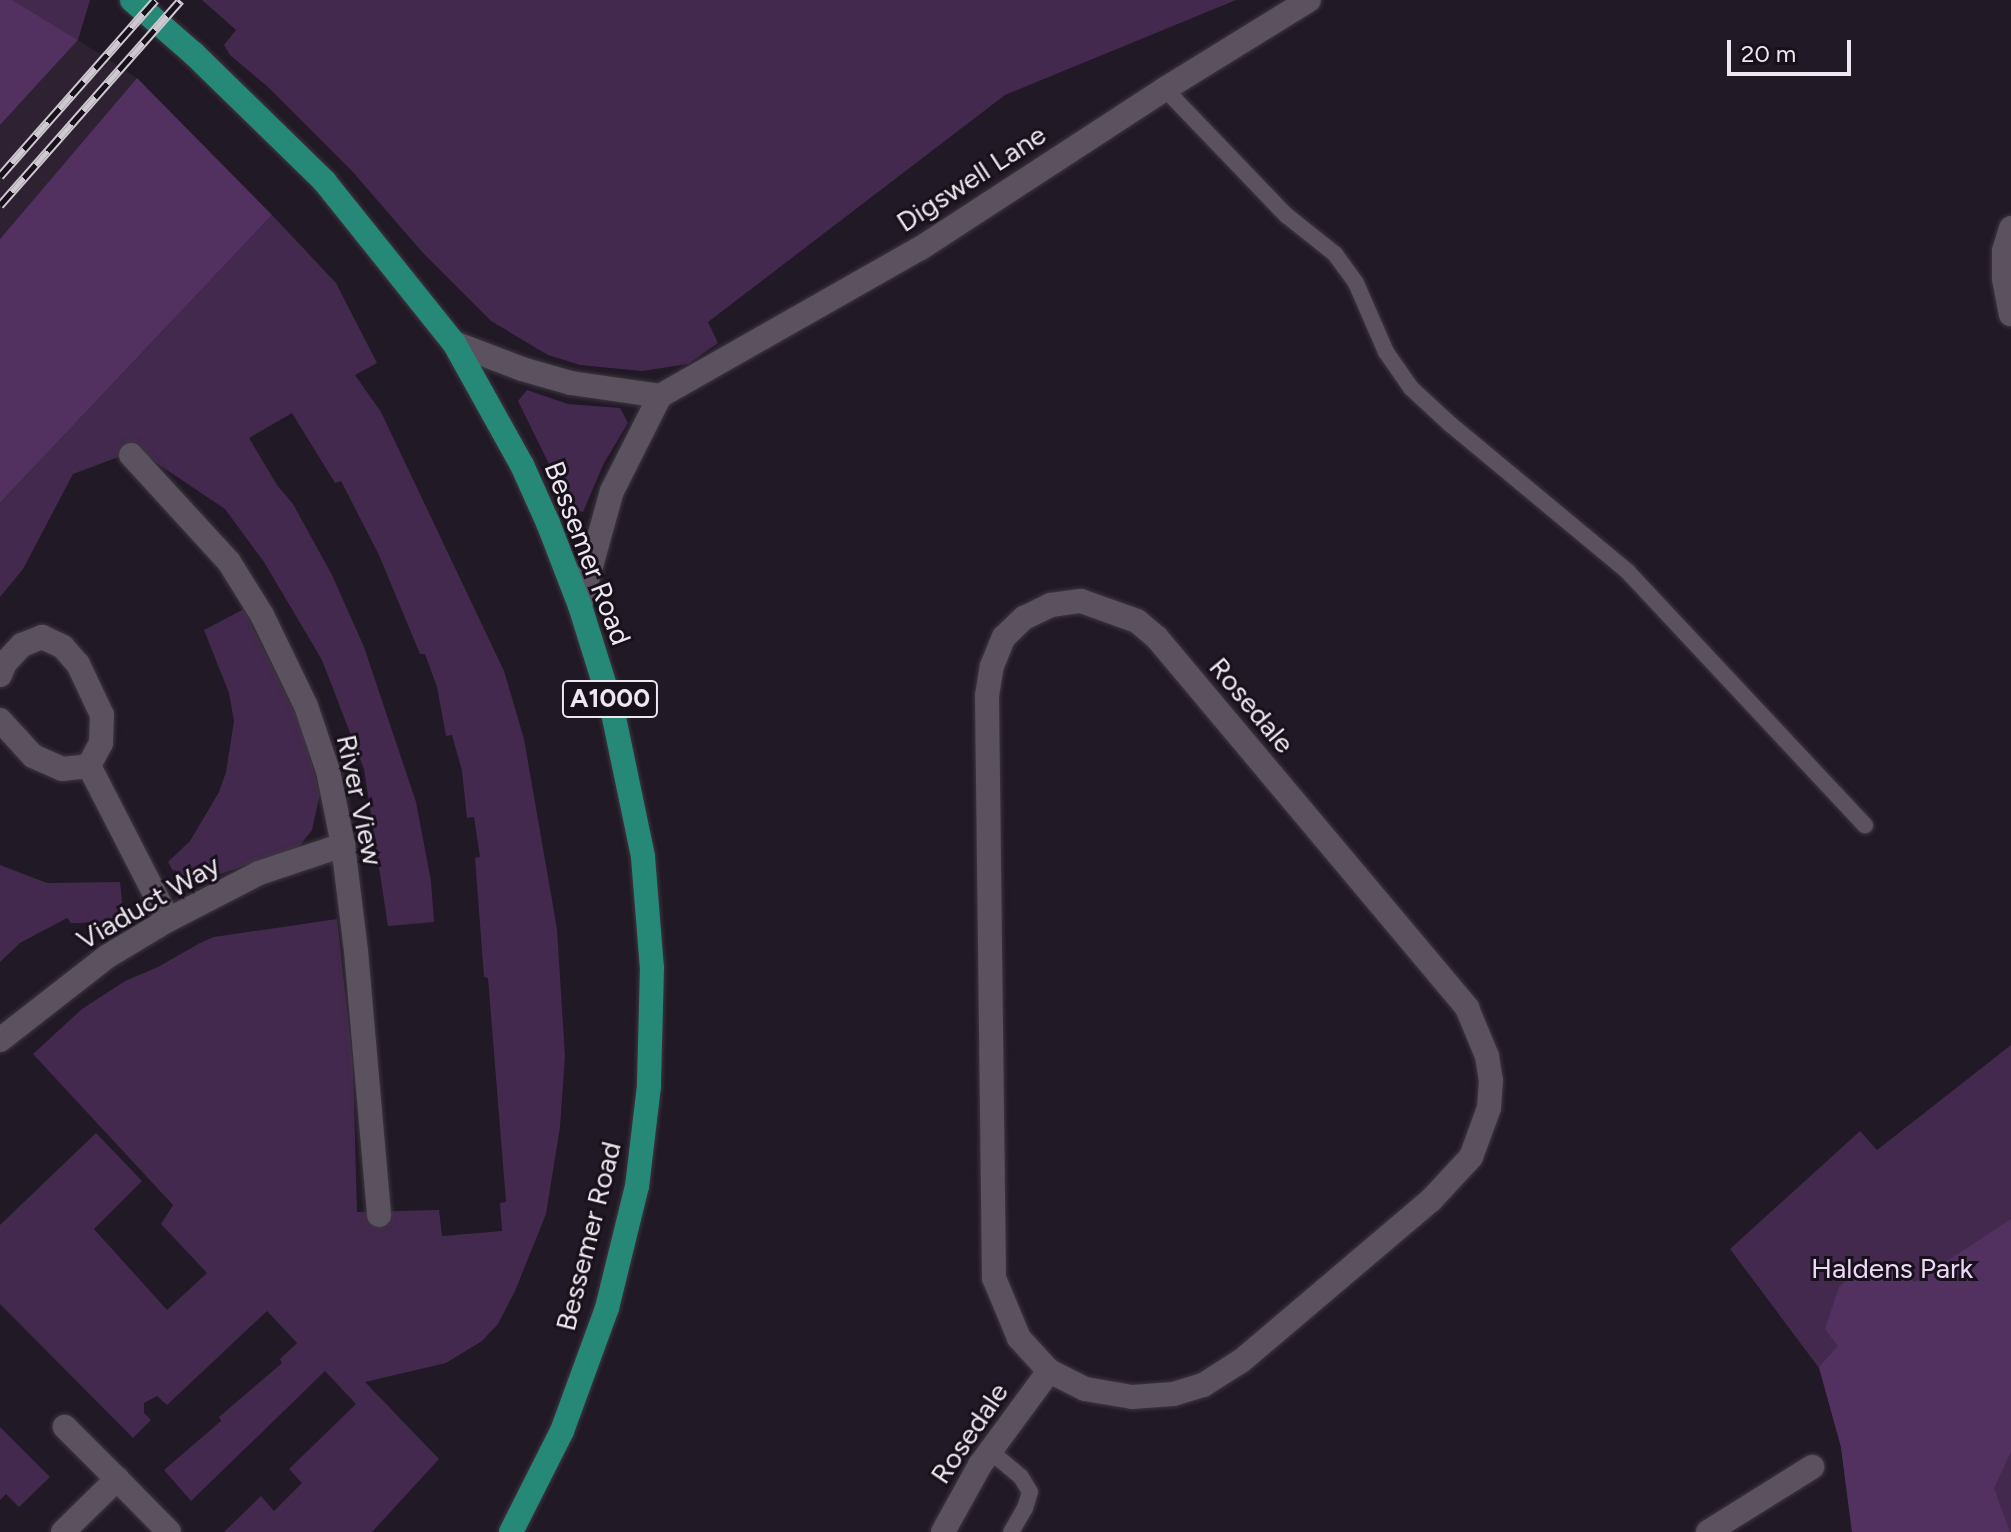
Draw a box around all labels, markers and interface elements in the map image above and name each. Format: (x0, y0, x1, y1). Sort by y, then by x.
scale bar (1731, 24, 1855, 74)
text: 20 m (1741, 39, 1796, 68)
street label: Digswell Lane (890, 117, 1052, 239)
street label: Bessemer Road (538, 457, 638, 649)
street label: Rosedale (1202, 650, 1302, 760)
road number: A1000 (560, 677, 660, 721)
street label: River View (330, 732, 390, 868)
street label: Viaduct Way (71, 848, 225, 956)
street label: Bessemer Road (548, 1138, 628, 1334)
park label: Haldens Park (1811, 1251, 1973, 1285)
street label: Rosedale (923, 1376, 1015, 1490)

